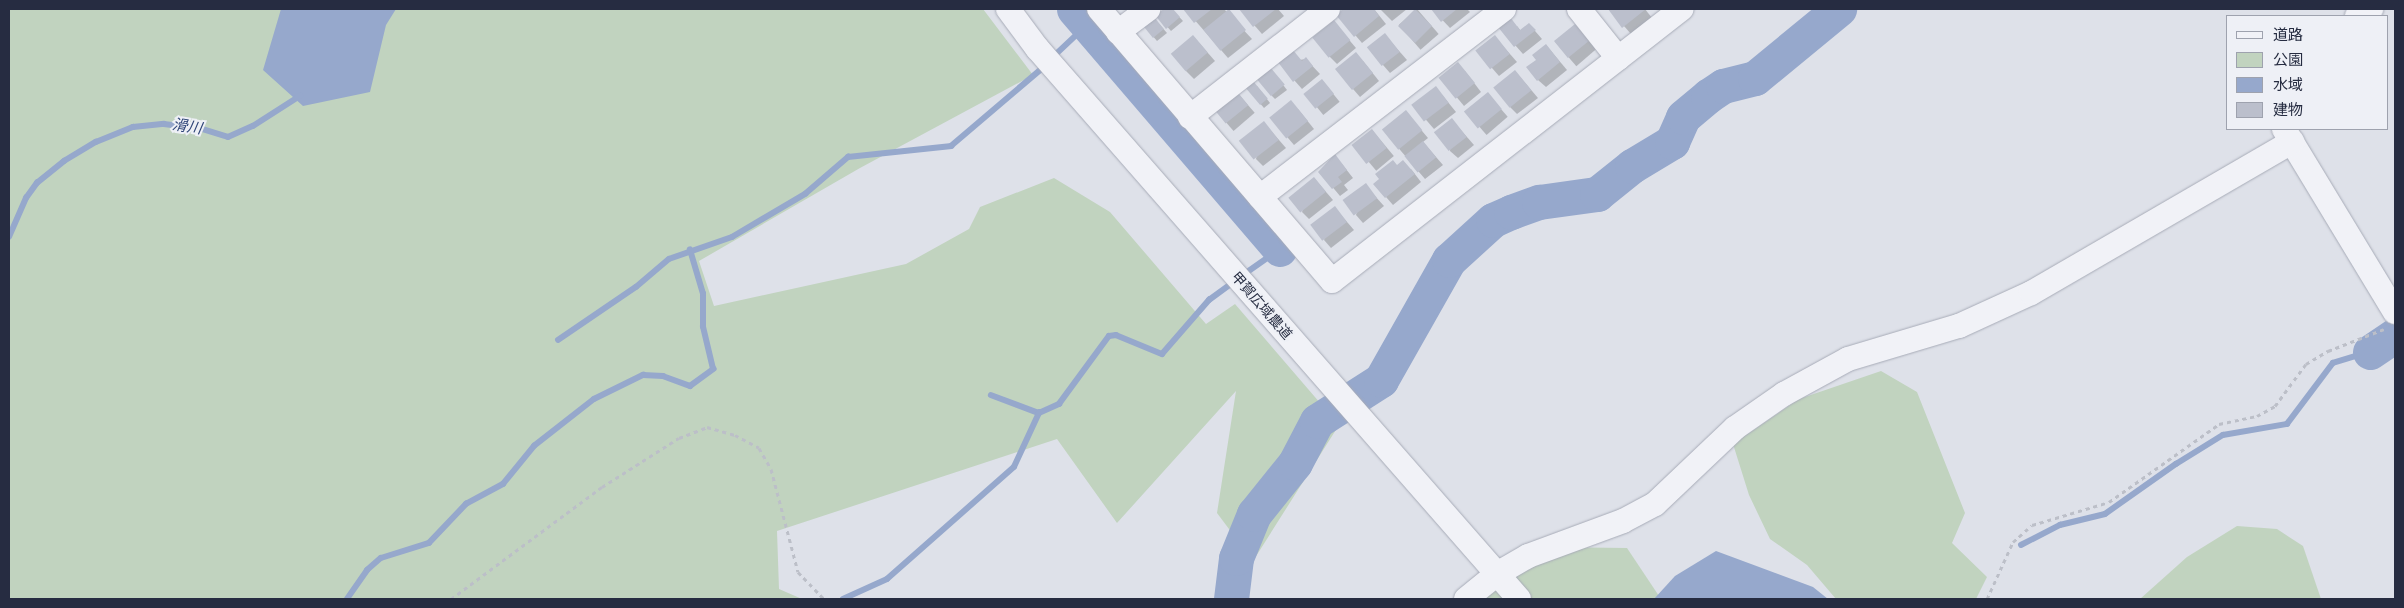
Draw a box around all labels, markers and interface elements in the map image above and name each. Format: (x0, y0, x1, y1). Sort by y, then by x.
legend (2226, 15, 2389, 130)
text: 道路 (2273, 25, 2303, 46)
text: 公園 (2273, 50, 2303, 71)
text: 水域 (2273, 75, 2303, 96)
text: 建物 (2273, 100, 2303, 121)
water label: 滑川 (171, 116, 203, 138)
street label: 甲賀広域農道 (1227, 269, 1295, 343)

